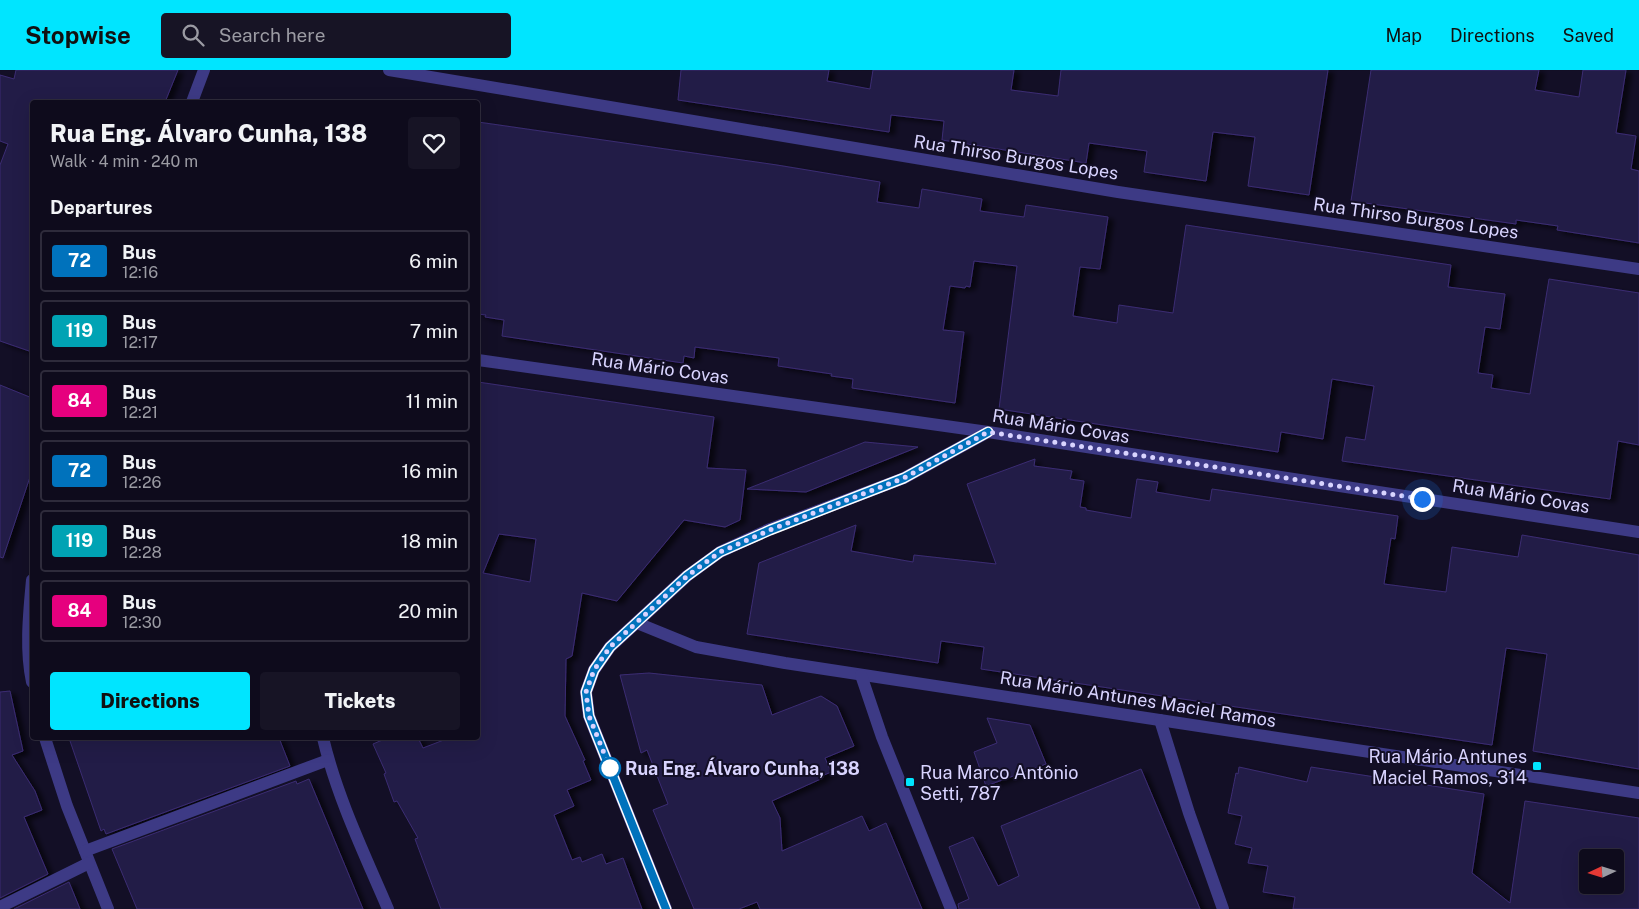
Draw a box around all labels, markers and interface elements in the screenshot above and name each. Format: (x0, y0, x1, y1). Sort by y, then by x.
search box (161, 13, 511, 58)
text: Stopwise (25, 21, 131, 49)
icon: search (179, 21, 207, 49)
text: Search here (219, 24, 325, 46)
text: Map (1385, 25, 1422, 46)
text: Directions (1450, 25, 1535, 46)
text: Saved (1563, 25, 1614, 46)
button: heart (408, 117, 460, 169)
text: Rua Eng. Álvaro Cunha, 138 (50, 119, 367, 147)
street label: Rua Thirso Burgos Lopes (912, 130, 1120, 184)
text: Walk · 4 min · 240 m (50, 152, 198, 171)
street label: Rua Thirso Burgos Lopes (1312, 193, 1520, 243)
text: Departures (50, 196, 153, 218)
text: Bus (122, 241, 156, 263)
text: 72 (68, 250, 91, 271)
text: 6 min (409, 250, 458, 272)
text: 12:16 (122, 263, 158, 282)
text: Bus (122, 311, 156, 333)
text: 119 (66, 320, 93, 341)
text: 7 min (410, 320, 458, 342)
text: 12:17 (122, 333, 158, 352)
street label: Rua Mário Covas (590, 348, 730, 388)
text: Bus (122, 381, 156, 403)
text: 84 (68, 390, 91, 411)
text: 11 min (406, 390, 458, 412)
text: 12:21 (122, 403, 158, 422)
street label: Rua Mário Covas (991, 405, 1131, 447)
text: Bus (122, 451, 156, 473)
text: 72 (68, 460, 91, 481)
text: 16 min (402, 460, 458, 482)
text: 12:26 (122, 473, 161, 492)
street label: Rua Mário Covas (1451, 475, 1591, 517)
your location (1410, 487, 1435, 512)
text: Bus (122, 521, 156, 543)
text: 119 (66, 530, 93, 551)
text: 18 min (401, 530, 458, 552)
text: 12:28 (122, 543, 162, 562)
text: Bus (122, 591, 156, 613)
text: 84 (68, 600, 91, 621)
text: 20 min (398, 600, 458, 622)
text: 12:30 (122, 613, 161, 632)
street label: Rua Mário Antunes Maciel Ramos (998, 667, 1278, 731)
button: Directions (50, 672, 250, 730)
button: Tickets (260, 672, 460, 730)
place label: Rua Mário Antunes Maciel Ramos, 314 (1369, 746, 1527, 788)
marker: Rua Eng. Álvaro Cunha, 138 (599, 757, 621, 779)
place label: Rua Eng. Álvaro Cunha, 138 (625, 757, 860, 779)
marker: Rua Mário Antunes Maciel Ramos, 314 (1531, 760, 1543, 772)
place label: Rua Marco Antônio Setti, 787 (920, 762, 1078, 804)
marker: Rua Marco Antônio Setti, 787 (904, 776, 916, 788)
north arrow (1579, 849, 1624, 894)
map controls (1579, 849, 1624, 894)

